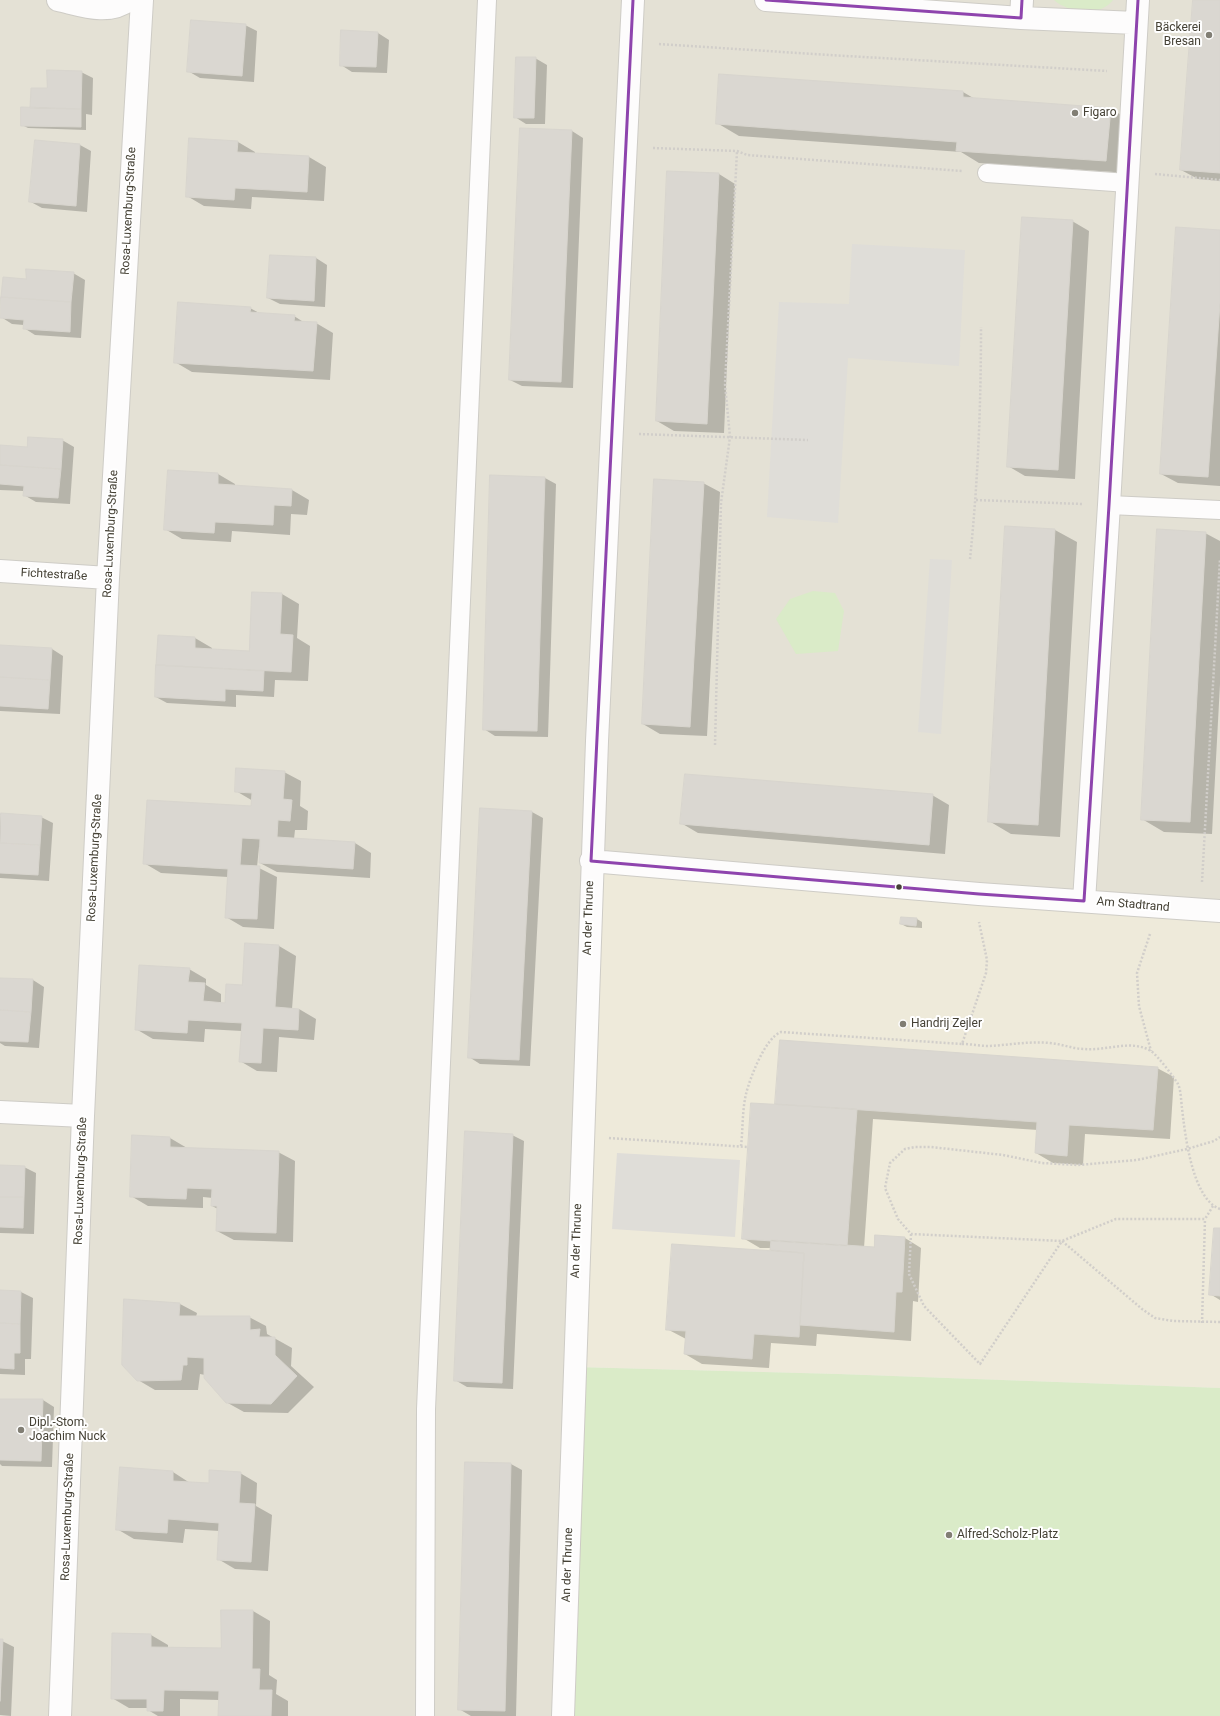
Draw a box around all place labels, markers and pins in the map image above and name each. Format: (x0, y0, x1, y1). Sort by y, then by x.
place label: Bäckerei Bresan (1155, 21, 1201, 49)
marker: Bäckerei Bresan (1204, 30, 1214, 40)
place label: Figaro (1083, 106, 1117, 120)
marker: Figaro (1070, 108, 1080, 118)
unlabelled marker (894, 882, 904, 892)
place label: Handrij Zejler (911, 1017, 982, 1031)
marker: Handrij Zejler (898, 1019, 908, 1029)
place label: Dipl.-Stom. Joachim Nuck (29, 1416, 106, 1444)
marker: Dipl.-Stom. Joachim Nuck (16, 1425, 26, 1435)
place label: Alfred-Scholz-Platz (957, 1528, 1058, 1542)
marker: Alfred-Scholz-Platz (944, 1530, 954, 1540)

